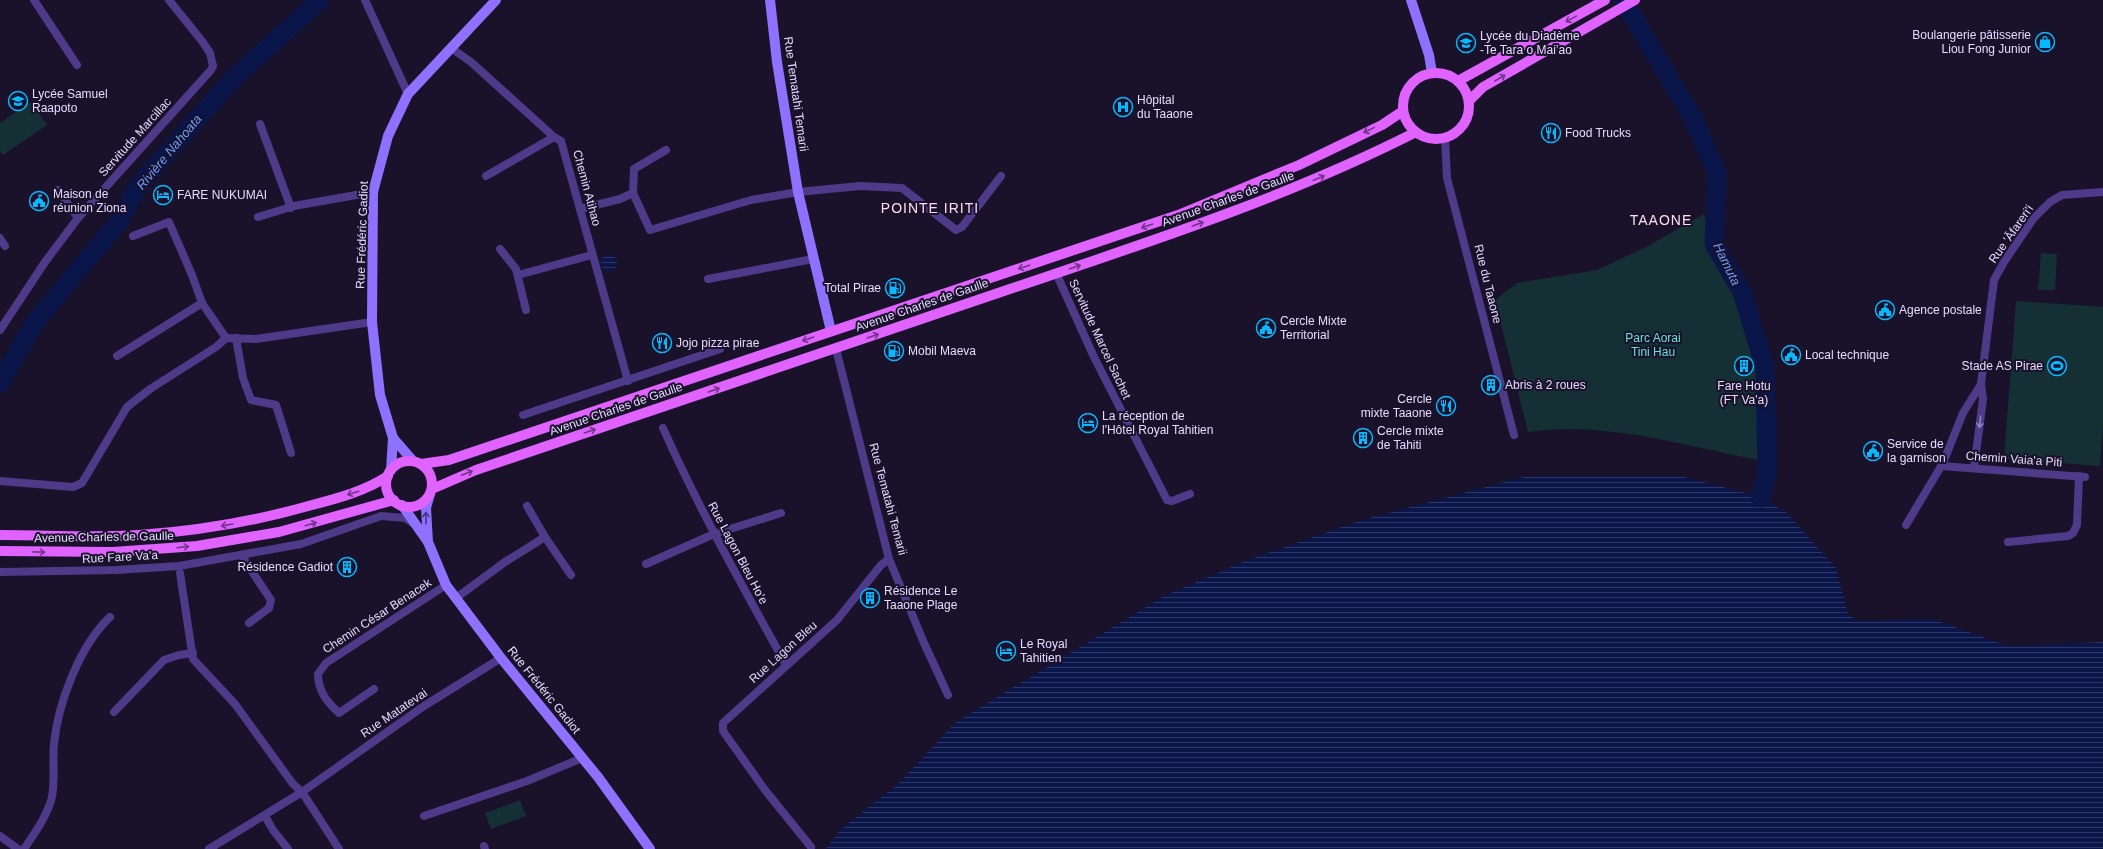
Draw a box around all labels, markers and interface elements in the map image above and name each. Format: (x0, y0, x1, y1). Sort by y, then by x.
one-way arrow (1565, 16, 1577, 23)
place label: Boulangerie pâtisserie Liou Fong Junior (1912, 28, 2031, 56)
place label: Lycée du Diadème -Te Tara o Mai’ao (1480, 29, 1580, 57)
shop icon: Boulangerie pâtisserie Liou Fong Junior (2034, 31, 2056, 53)
school or university icon: Lycée du Diadème -Te Tara o Mai’ao (1455, 32, 1477, 54)
street label: Rue Tematahi Temarii (781, 36, 811, 152)
one-way arrow (1494, 73, 1506, 81)
place label: Lycée Samuel Raapoto (32, 87, 108, 115)
school or university icon: Lycée Samuel Raapoto (7, 90, 29, 112)
place label: Hôpital du Taaone (1137, 93, 1193, 121)
street label: Servitude Marcillac (96, 95, 174, 179)
hospital icon: Hôpital du Taaone (1112, 96, 1134, 118)
water label: Rivière Nahoata (133, 111, 205, 193)
restaurant icon: Food Trucks (1540, 122, 1562, 144)
place label: Food Trucks (1565, 126, 1631, 140)
one-way arrow (1364, 127, 1376, 134)
street label: Chemin Atihao (570, 148, 604, 228)
street label: Avenue Charles de Gaulle (1160, 168, 1296, 229)
one-way arrow (1313, 174, 1325, 181)
street label: Rue Frédéric Gadiot (353, 180, 371, 289)
hotel icon: FARE NUKUMAI (152, 184, 174, 206)
place label: Maison de réunion Ziona (53, 187, 127, 215)
place label: FARE NUKUMAI (177, 188, 267, 202)
public building icon: Maison de réunion Ziona (28, 190, 50, 212)
district label: POINTE IRITI (881, 200, 979, 216)
street label: Rue 'Āfareri'i (1986, 202, 2036, 266)
district label: TAAONE (1630, 212, 1692, 228)
one-way arrow (1192, 220, 1204, 228)
one-way arrow (1142, 222, 1154, 230)
water label: Hamuta (1710, 240, 1744, 288)
street label: Rue du Taaone (1471, 243, 1505, 325)
one-way arrow (1069, 263, 1082, 270)
one-way arrow (1018, 264, 1031, 271)
street label: Avenue Charles de Gaulle (854, 276, 991, 334)
fuel station icon: Total Pirae (884, 277, 906, 299)
street label: Servitude Marcel Sachet (1066, 277, 1134, 402)
place label: Total Pirae (824, 281, 881, 295)
public building icon: Agence postale (1874, 299, 1896, 321)
place label: Agence postale (1899, 303, 1982, 317)
place label: Cercle Mixte Territorial (1280, 314, 1347, 342)
public building icon: Cercle Mixte Territorial (1255, 317, 1277, 339)
park label: Parc Aorai Tini Hau (1625, 331, 1681, 359)
restaurant icon: Jojo pizza pirae (651, 332, 673, 354)
one-way arrow (866, 332, 879, 339)
place label: Jojo pizza pirae (676, 336, 760, 350)
one-way arrow (802, 336, 814, 344)
fuel station icon: Mobil Maeva (883, 340, 905, 362)
place label: Mobil Maeva (908, 344, 976, 358)
public building icon: Local technique (1780, 344, 1802, 366)
place label: Local technique (1805, 348, 1889, 362)
building icon: Fare Hotu (FT Va'a) (1733, 355, 1755, 377)
sports icon: Stade AS Pirae (2046, 355, 2068, 377)
place label: Stade AS Pirae (1962, 359, 2043, 373)
building icon: Abris à 2 roues (1480, 374, 1502, 396)
place label: Abris à 2 roues (1505, 378, 1586, 392)
place label: Fare Hotu (FT Va'a) (1717, 379, 1771, 407)
street label: Avenue Charles de Gaulle (548, 380, 685, 438)
one-way arrow (707, 386, 720, 393)
place label: Cercle mixte Taaone (1361, 392, 1432, 420)
restaurant icon: Cercle mixte Taaone (1435, 395, 1457, 417)
place label: La réception de l'Hôtel Royal Tahitien (1102, 409, 1213, 437)
hotel icon: La réception de l'Hôtel Royal Tahitien (1077, 412, 1099, 434)
one-way arrow (1976, 415, 1983, 428)
place label: Cercle mixte de Tahiti (1377, 424, 1444, 452)
one-way arrow (584, 427, 596, 435)
building icon: Cercle mixte de Tahiti (1352, 427, 1374, 449)
place label: Service de la garnison (1887, 437, 1946, 465)
public building icon: Service de la garnison (1862, 440, 1884, 462)
street label: Rue Tematahi Temarii (866, 441, 910, 557)
street label: Chemin Vaia'a Piti (1965, 449, 2063, 469)
one-way arrow (461, 469, 473, 477)
one-way arrow (347, 490, 360, 497)
street label: Rue Lagon Bleu Ho'e (705, 500, 771, 607)
one-way arrow (422, 512, 430, 525)
one-way arrow (304, 520, 317, 527)
one-way arrow (221, 521, 234, 529)
street label: Avenue Charles de Gaulle (34, 529, 174, 545)
one-way arrow (176, 544, 189, 551)
one-way arrow (32, 548, 45, 556)
street label: Rue Fare Va'a (82, 548, 159, 566)
building icon: Résidence Gadiot (336, 556, 358, 578)
place label: Résidence Gadiot (238, 560, 334, 574)
street label: Chemin César Benacek (320, 575, 435, 656)
place label: Résidence Le Taaone Plage (884, 584, 958, 612)
building icon: Résidence Le Taaone Plage (859, 587, 881, 609)
street label: Rue Lagon Bleu (746, 618, 820, 686)
place label: Le Royal Tahitien (1020, 637, 1067, 665)
hotel icon: Le Royal Tahitien (995, 640, 1017, 662)
street label: Rue Frédéric Gadiot (505, 644, 584, 737)
street label: Rue Matatevai (358, 686, 430, 740)

